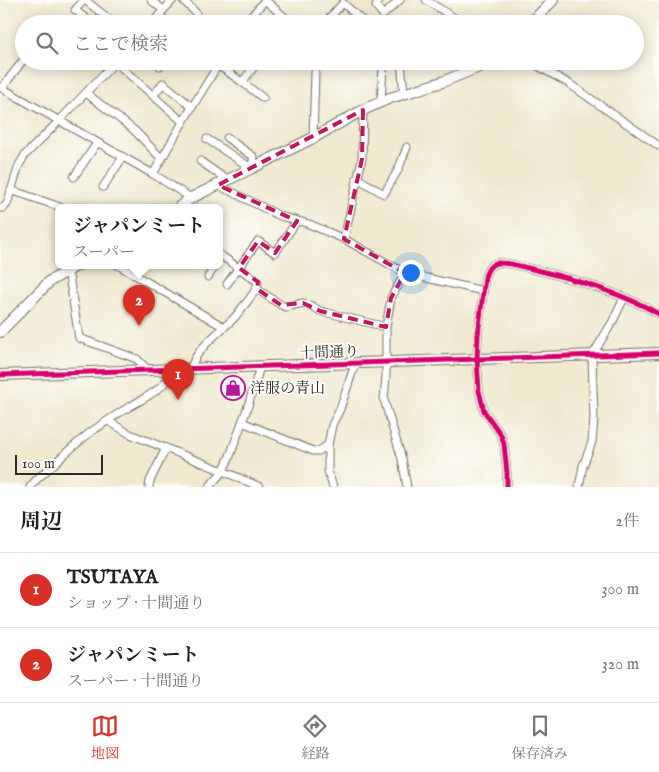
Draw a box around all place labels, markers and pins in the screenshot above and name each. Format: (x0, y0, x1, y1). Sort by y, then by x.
pin: 2 (123, 285, 155, 326)
pin: 1 (162, 359, 194, 400)
shop icon: 洋服の青山 (220, 375, 246, 401)
place label: 洋服の青山 (250, 379, 325, 398)

